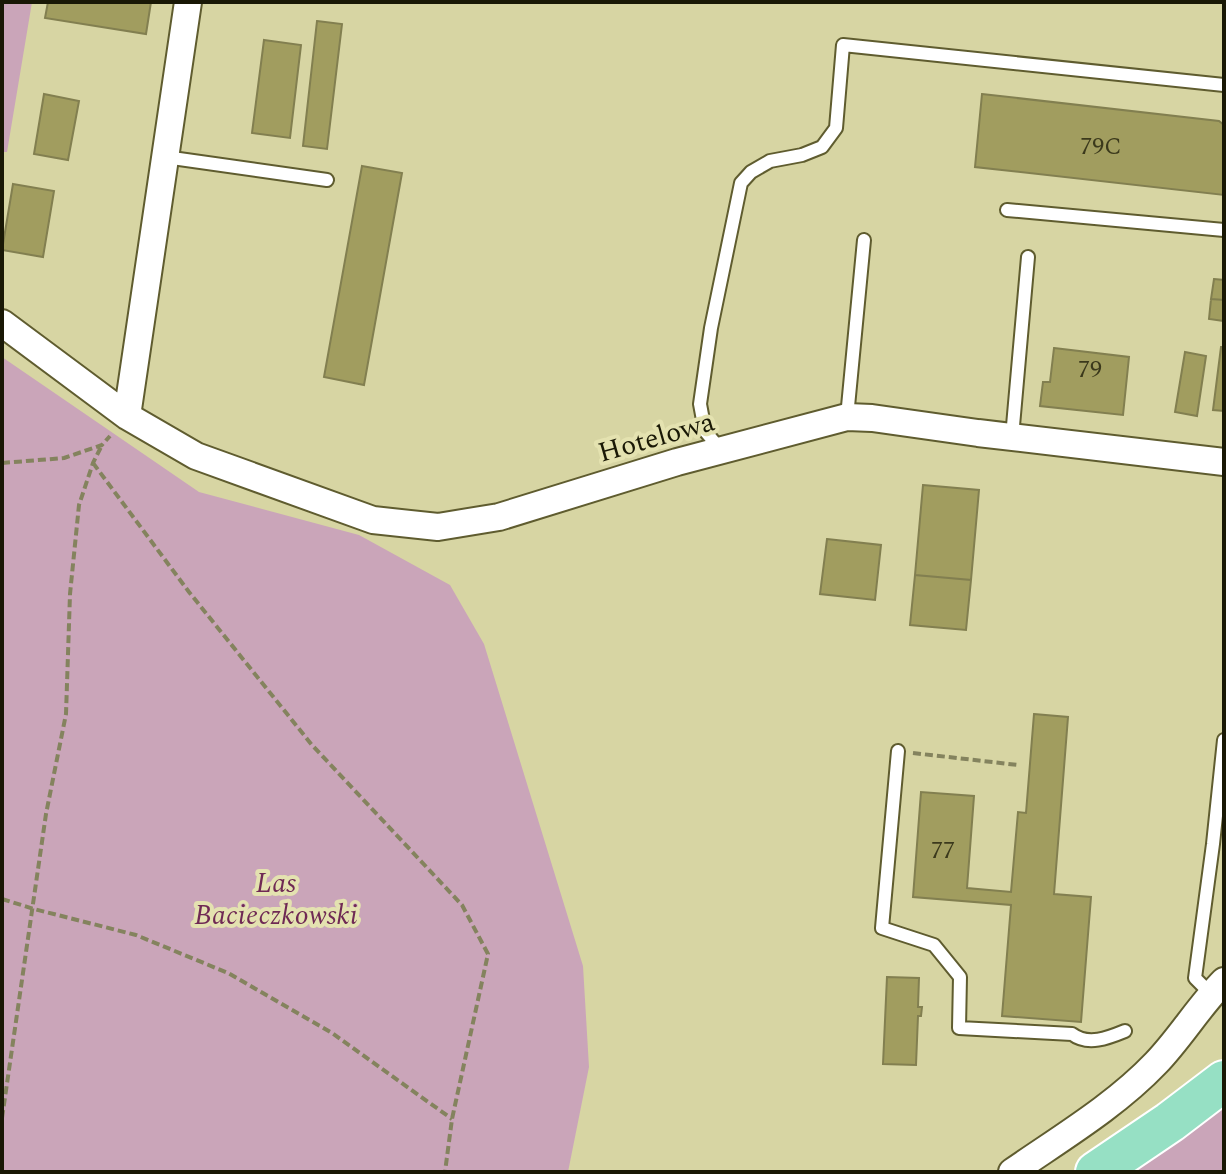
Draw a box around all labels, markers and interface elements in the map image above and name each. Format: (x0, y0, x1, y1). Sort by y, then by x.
house number: 79C (1080, 129, 1122, 165)
house number: 79 (1078, 352, 1102, 388)
street label: Hotelowa (593, 400, 720, 475)
house number: 77 (931, 833, 955, 869)
park label: Las Bacieczkowski (194, 862, 358, 937)

